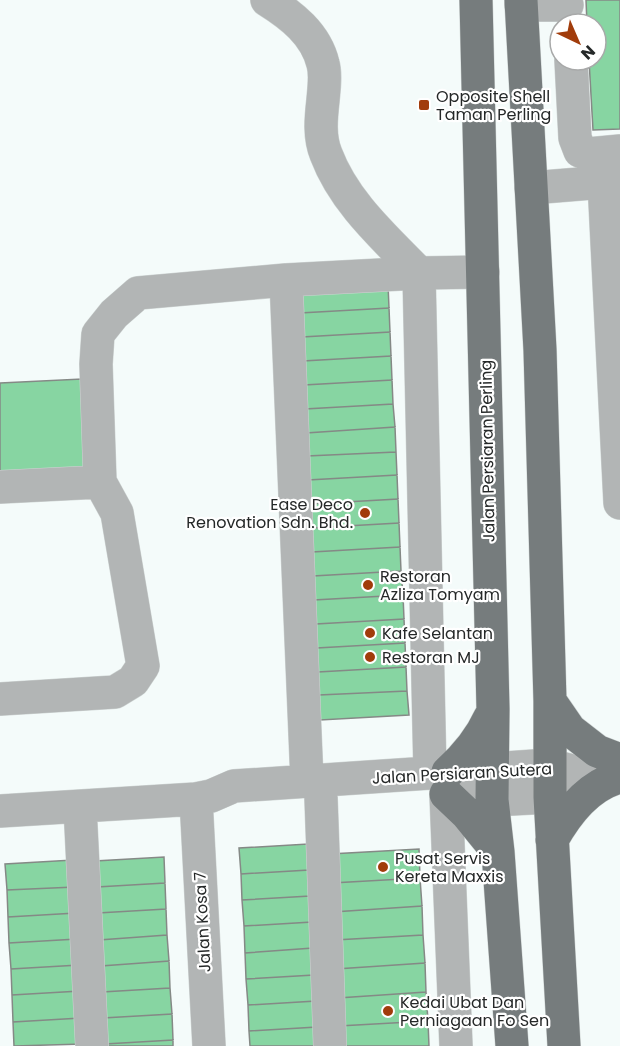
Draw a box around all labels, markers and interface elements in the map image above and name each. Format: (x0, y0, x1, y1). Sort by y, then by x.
north arrow (548, 12, 608, 72)
text: N (576, 40, 600, 65)
place label: Opposite Shell Taman Perling (436, 85, 551, 126)
marker: Opposite Shell Taman Perling (417, 98, 431, 112)
street label: Jalan Persiaran Perling (474, 360, 501, 542)
place label: Ease Deco Renovation Sdn. Bhd. (186, 493, 353, 534)
marker: Ease Deco Renovation Sdn. Bhd. (358, 506, 372, 520)
place label: Restoran Azliza Tomyam (380, 565, 500, 606)
marker: Restoran Azliza Tomyam (361, 578, 375, 592)
place label: Kafe Selantan (382, 622, 493, 645)
marker: Kafe Selantan (363, 626, 377, 640)
place label: Restoran MJ (382, 646, 480, 669)
marker: Restoran MJ (363, 650, 377, 664)
street label: Jalan Persiaran Sutera (371, 757, 553, 790)
place label: Pusat Servis Kereta Maxxis (395, 847, 504, 888)
marker: Pusat Servis Kereta Maxxis (376, 860, 390, 874)
street label: Jalan Kosa 7 (188, 871, 217, 973)
place label: Kedai Ubat Dan Perniagaan Fo Sen (400, 991, 549, 1032)
marker: Kedai Ubat Dan Perniagaan Fo Sen (381, 1004, 395, 1018)

